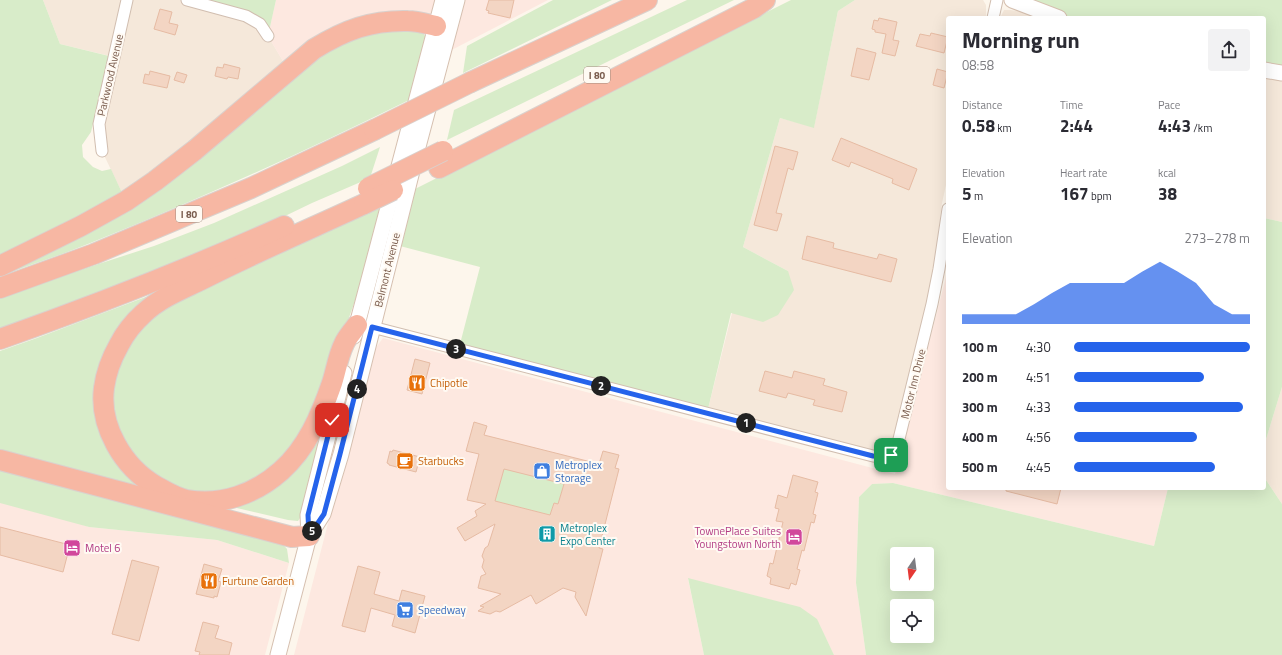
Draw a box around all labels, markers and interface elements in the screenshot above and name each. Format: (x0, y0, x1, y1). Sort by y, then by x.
text: Morning run (962, 23, 1080, 57)
button: share (1208, 29, 1250, 71)
street label: Parkwood Avenue (93, 32, 127, 118)
text: 08:58 (962, 55, 994, 75)
road number: I 80 (584, 67, 610, 83)
text: Distance (962, 97, 1002, 113)
text: Time (1060, 97, 1083, 113)
text: Pace (1158, 97, 1180, 113)
text: 0.58 (962, 113, 995, 139)
text: 2:44 (1060, 113, 1093, 139)
text: 4:43 (1158, 113, 1191, 139)
text: km (995, 120, 1012, 136)
text: /km (1191, 120, 1212, 136)
text: Elevation (962, 165, 1005, 181)
text: Heart rate (1060, 165, 1107, 181)
text: kcal (1158, 165, 1176, 181)
text: 5 (962, 181, 972, 207)
text: 167 (1060, 181, 1089, 207)
text: 38 (1158, 181, 1177, 207)
text: m (972, 188, 983, 204)
text: bpm (1089, 188, 1112, 204)
road number: I 80 (176, 206, 202, 222)
text: Elevation (962, 228, 1013, 248)
text: 273–278 m (1184, 228, 1250, 248)
street label: Belmont Avenue (370, 231, 404, 309)
text: 100 m (962, 337, 998, 357)
text: 4:30 (1026, 337, 1051, 357)
pin: 3 (446, 339, 466, 359)
text: 3 (453, 341, 459, 357)
street label: Motor Inn Drive (897, 347, 930, 421)
text: 200 m (962, 367, 998, 387)
text: 4:51 (1026, 367, 1051, 387)
restaurant icon: Chipotle (407, 373, 427, 393)
place label: Chipotle (430, 375, 468, 391)
pin: 2 (591, 376, 611, 396)
text: 2 (598, 378, 604, 394)
pin: 4 (347, 379, 367, 399)
text: 4 (354, 381, 360, 397)
text: 300 m (962, 397, 998, 417)
text: 4:33 (1026, 397, 1051, 417)
pin (315, 403, 349, 437)
icon: check (321, 409, 343, 431)
pin: 1 (736, 413, 756, 433)
text: 1 (743, 415, 749, 431)
text: 400 m (962, 427, 998, 447)
text: 4:56 (1026, 427, 1051, 447)
pin (874, 438, 908, 472)
icon: arrive (880, 444, 902, 466)
cafe icon: Starbucks (395, 451, 415, 471)
place label: Starbucks (418, 453, 464, 469)
place label: Metroplex Storage (555, 457, 602, 486)
text: 500 m (962, 457, 998, 477)
text: 4:45 (1026, 457, 1051, 477)
shop icon: Metroplex Storage (532, 461, 552, 481)
place label: Metroplex Expo Center (560, 520, 616, 549)
pin: 5 (302, 521, 322, 541)
text: 5 (309, 523, 315, 539)
place label: TownePlace Suites Youngstown North (694, 523, 781, 552)
building icon: Metroplex Expo Center (537, 524, 557, 544)
hotel icon: TownePlace Suites Youngstown North (784, 527, 804, 547)
hotel icon: Motel 6 (62, 538, 82, 558)
place label: Motel 6 (85, 540, 121, 556)
north arrow (890, 547, 934, 591)
map controls (890, 547, 934, 643)
restaurant icon: Furtune Garden (199, 571, 219, 591)
place label: Furtune Garden (222, 573, 294, 589)
button: locate (890, 599, 934, 643)
supermarket icon: Speedway (395, 600, 415, 620)
place label: Speedway (418, 602, 466, 618)

